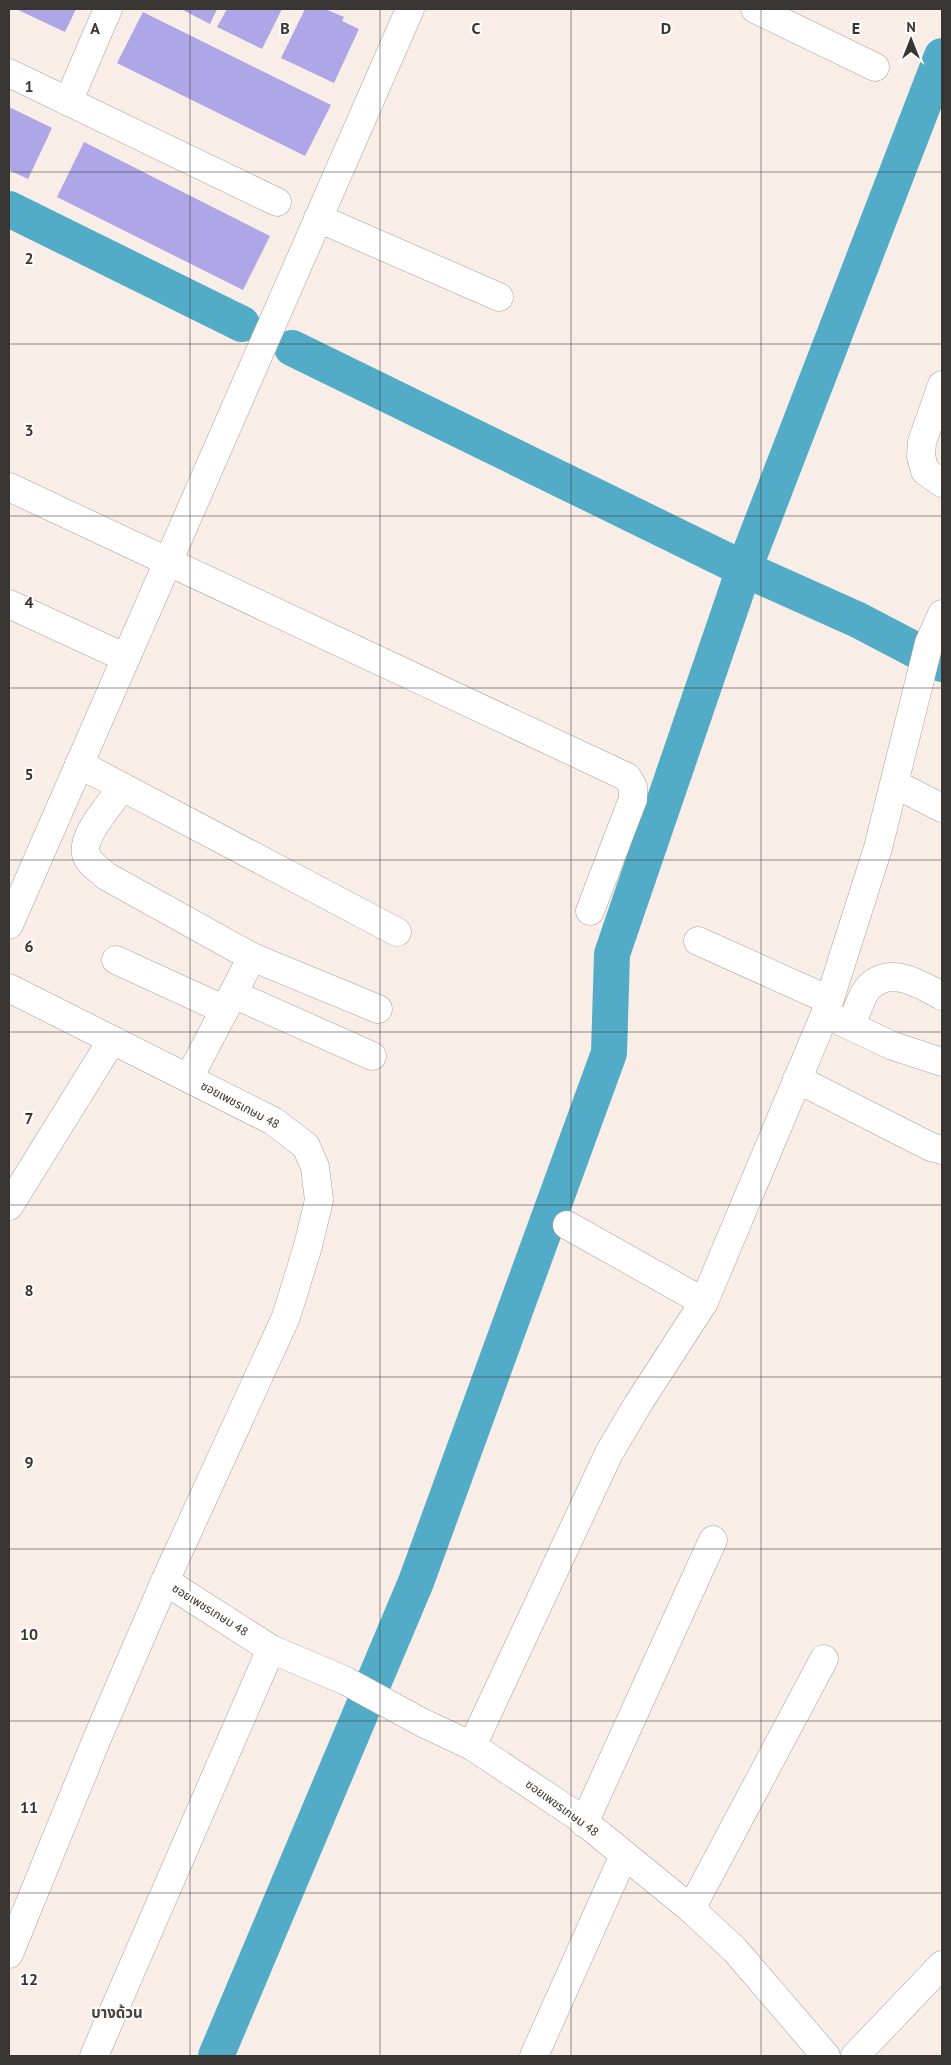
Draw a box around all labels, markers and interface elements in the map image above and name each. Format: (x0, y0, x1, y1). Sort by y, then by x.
north arrow (886, 15, 936, 65)
text: A (90, 18, 100, 38)
text: B (280, 18, 290, 38)
text: C (472, 18, 481, 38)
text: D (661, 18, 671, 38)
text: E (852, 18, 860, 38)
text: N (906, 18, 916, 36)
text: 1 (24, 76, 34, 96)
text: 2 (24, 248, 34, 268)
text: 3 (24, 420, 34, 440)
text: 4 (24, 592, 34, 612)
text: 5 (24, 764, 34, 784)
text: 6 (24, 936, 34, 956)
street label: ซอยเพชรเกษม 48 (198, 1078, 282, 1132)
text: 7 (24, 1108, 34, 1128)
text: 8 (24, 1280, 34, 1300)
text: 9 (24, 1452, 34, 1472)
street label: ซอยเพชรเกษม 48 (169, 1580, 251, 1639)
text: 10 (20, 1624, 38, 1644)
street label: ซอยเพชรเกษม 48 (523, 1776, 602, 1839)
text: 11 (20, 1797, 38, 1817)
text: 12 (20, 1969, 38, 1989)
district label: บางด้วน (91, 2003, 143, 2022)

